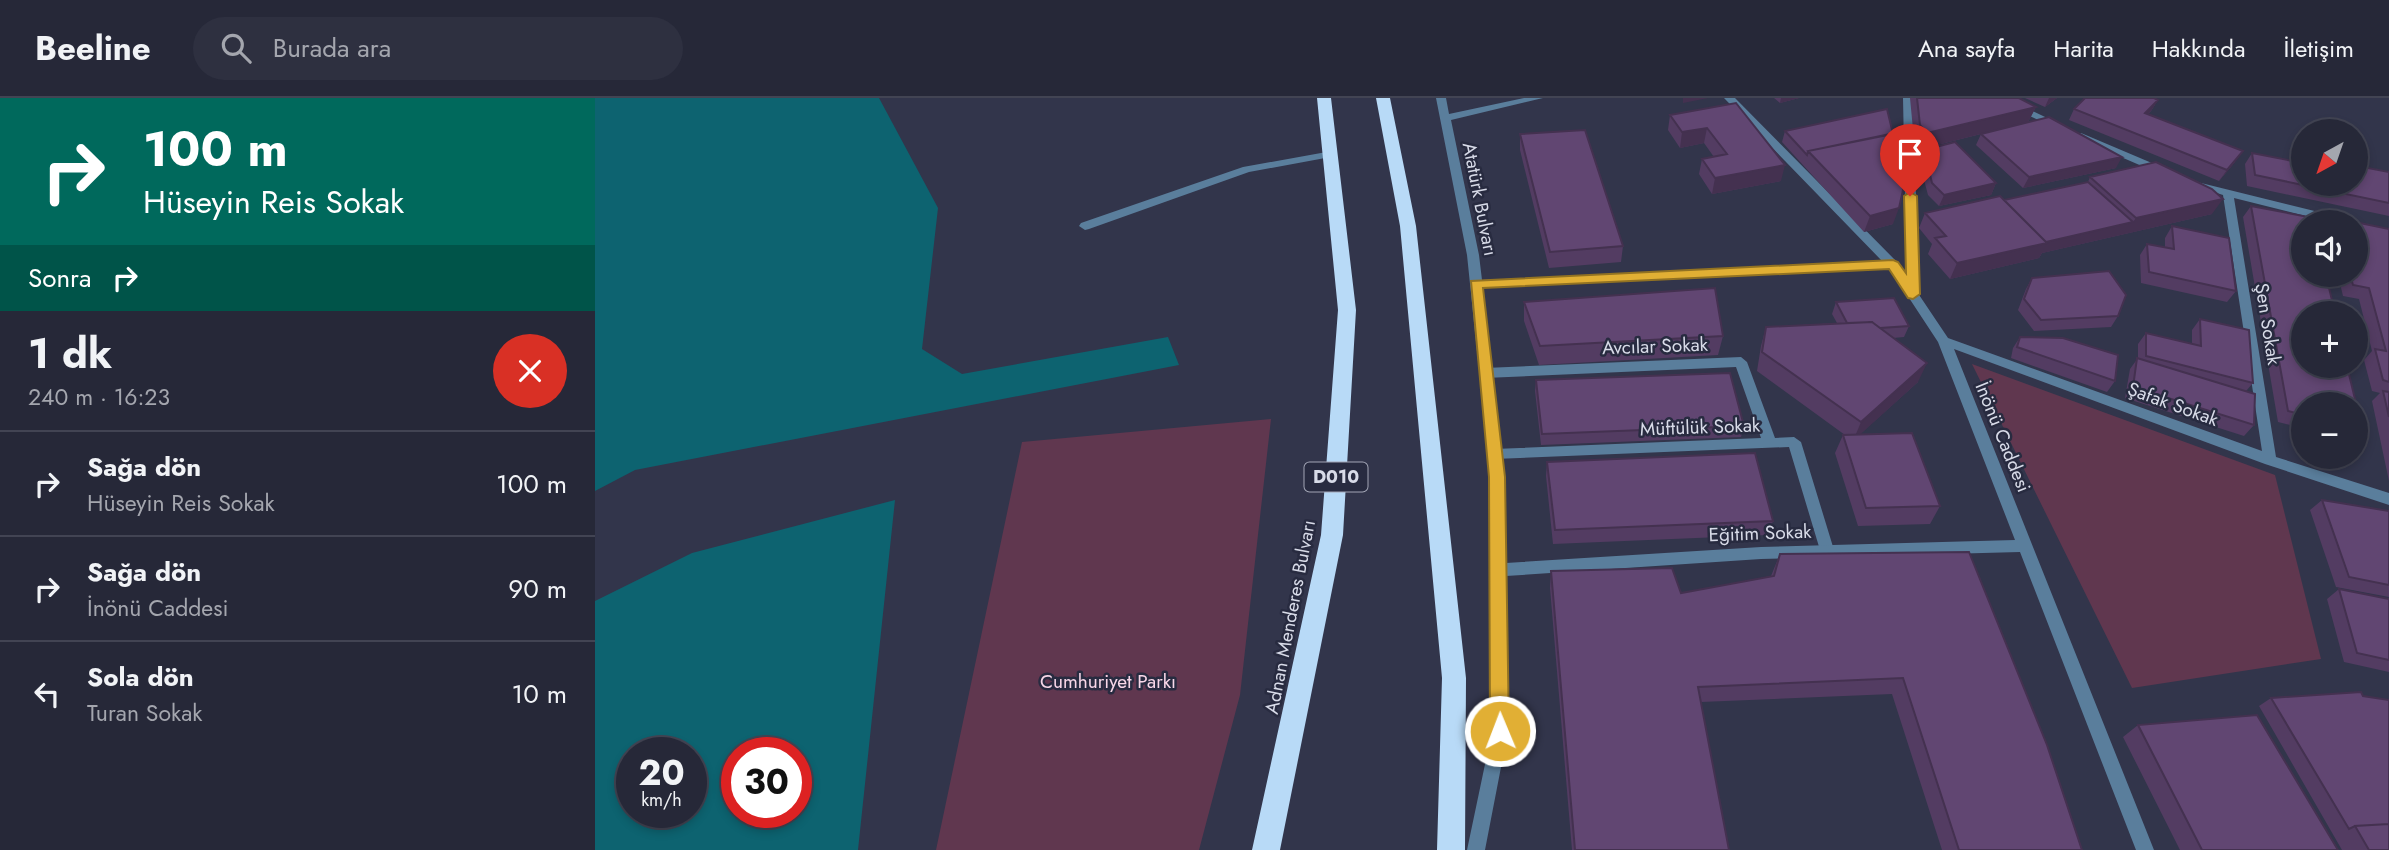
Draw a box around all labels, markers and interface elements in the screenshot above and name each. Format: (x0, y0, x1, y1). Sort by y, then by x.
search box (193, 17, 683, 80)
text: Beeline (35, 25, 151, 72)
icon: search (217, 29, 255, 67)
text: Burada ara (273, 29, 391, 67)
text: Ana sayfa (1918, 31, 2015, 66)
text: Harita (2053, 31, 2114, 66)
text: Hakkında (2152, 31, 2246, 66)
text: İletişim (2284, 31, 2354, 66)
text: 100 m (143, 114, 288, 184)
north arrow (2291, 119, 2368, 196)
map controls (2291, 119, 2368, 469)
pin (1880, 124, 1940, 196)
icon: right (28, 126, 119, 217)
icon: arrive (1891, 135, 1929, 173)
street label: Atatürk Bulvarı (1456, 140, 1504, 258)
text: Hüseyin Reis Sokak (143, 179, 404, 225)
button: sound (2291, 210, 2368, 287)
text: Sonra (28, 259, 92, 297)
icon: right (106, 259, 144, 297)
street label: Şen Sokak (2248, 281, 2288, 367)
button: + (2291, 301, 2368, 378)
text: 1 dk (28, 323, 112, 384)
street label: Avcılar Sokak (1602, 331, 1709, 361)
button: close (493, 334, 567, 408)
street label: Şafak Sokak (2124, 375, 2223, 433)
street label: İnönü Caddesi (1969, 378, 2037, 496)
text: 240 m · 16:23 (28, 380, 170, 414)
button: − (2291, 392, 2368, 469)
street label: Müftülük Sokak (1639, 411, 1761, 443)
text: Sağa dön (87, 448, 201, 486)
road number: D010 (1305, 463, 1367, 492)
icon: right (28, 465, 66, 503)
text: 100 m (496, 465, 567, 503)
text: Hüseyin Reis Sokak (87, 486, 275, 520)
street label: Adnan Menderes Bulvarı (1258, 518, 1322, 716)
street label: Eğitim Sokak (1708, 518, 1813, 548)
text: Sağa dön (87, 553, 201, 591)
icon: right (28, 570, 66, 608)
text: 90 m (508, 570, 567, 608)
text: İnönü Caddesi (87, 591, 228, 625)
text: Sola dön (87, 658, 194, 696)
park label: Cumhuriyet Parkı (1040, 668, 1176, 695)
icon: left (28, 675, 66, 713)
text: 10 m (512, 675, 567, 713)
position arrow (1463, 694, 1537, 768)
text: Turan Sokak (87, 696, 202, 730)
speed limit sign: 30 (721, 737, 812, 828)
text: 20 (638, 748, 685, 798)
text: km/h (641, 787, 682, 813)

